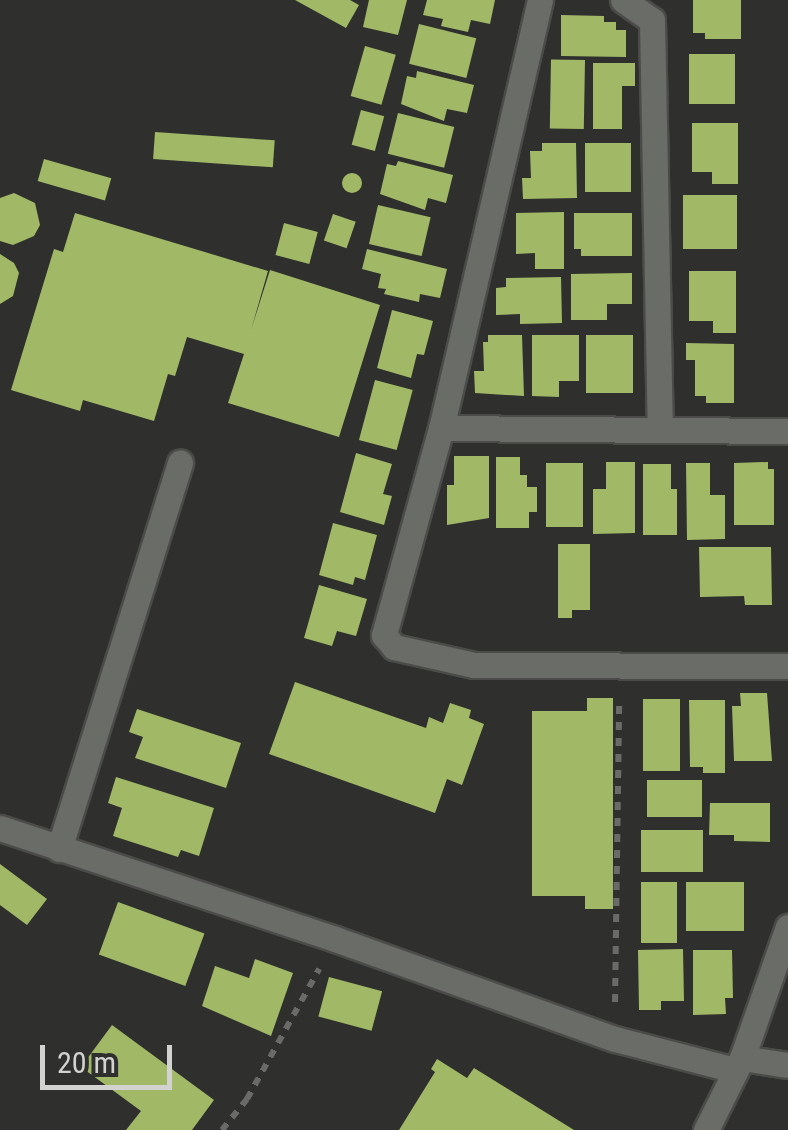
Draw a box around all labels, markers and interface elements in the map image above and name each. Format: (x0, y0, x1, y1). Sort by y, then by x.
scale bar (45, 1025, 178, 1087)
text: 20 m (57, 1045, 116, 1080)

